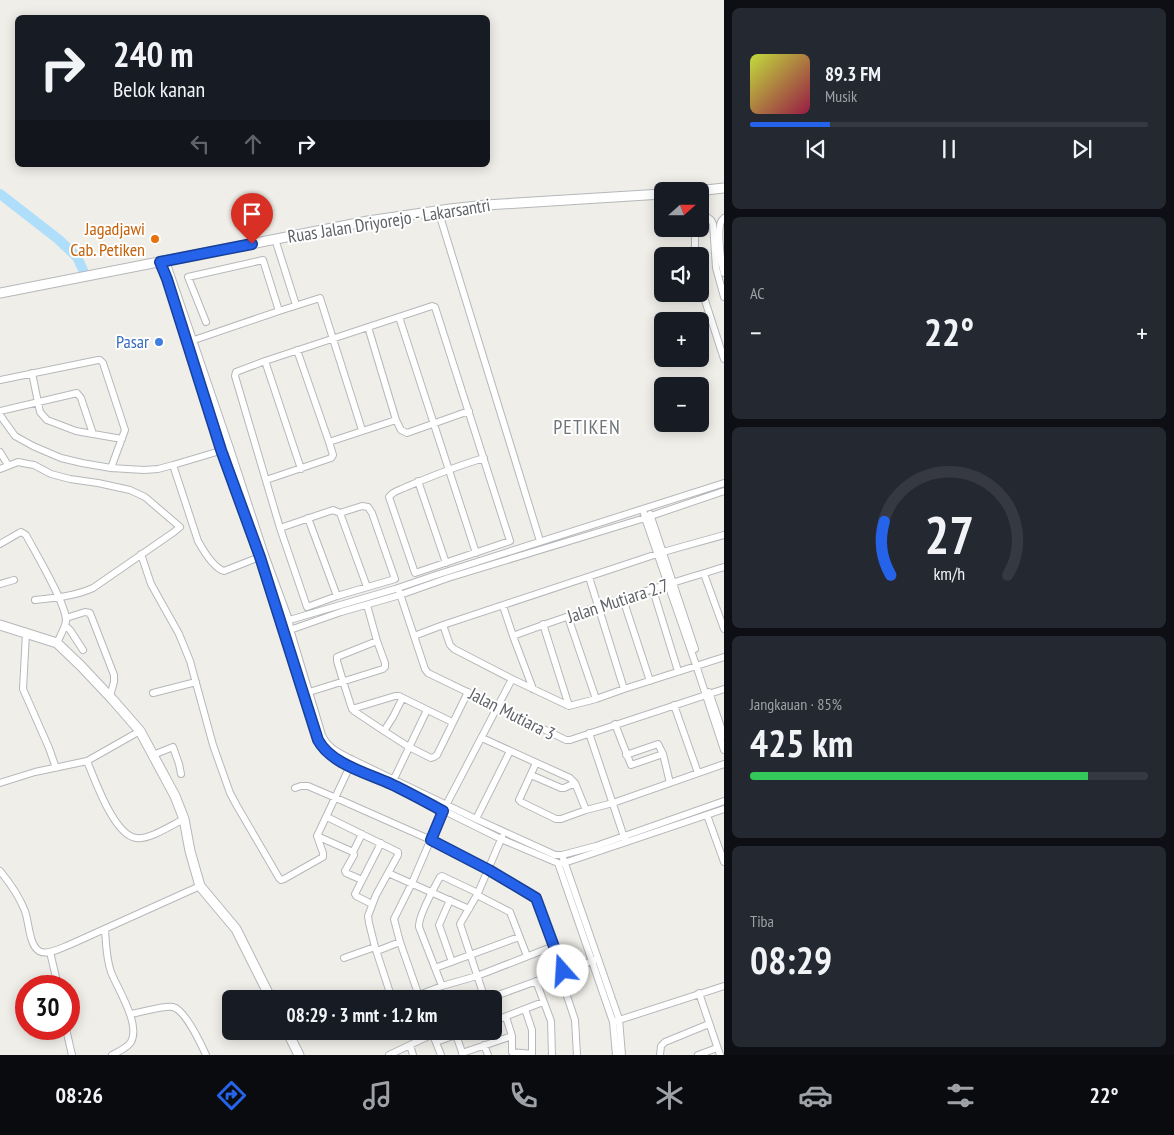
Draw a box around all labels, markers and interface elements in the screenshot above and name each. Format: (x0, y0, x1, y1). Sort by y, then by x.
text: 240 m (113, 31, 194, 77)
icon: right (30, 35, 95, 100)
text: 89.3 FM (825, 62, 881, 86)
text: Belok kanan (113, 75, 205, 103)
text: Musik (825, 86, 857, 106)
icon: left (186, 130, 214, 158)
icon: ahead (239, 130, 267, 158)
icon: right (292, 130, 320, 158)
icon: previous (802, 135, 830, 163)
icon: pause (935, 135, 963, 163)
icon: next (1068, 135, 1096, 163)
north arrow (654, 182, 709, 238)
map controls (654, 182, 709, 432)
pin (231, 193, 273, 244)
street label: Ruas Jalan Driyorejo - Lakarsantri (286, 193, 492, 248)
icon: arrive (238, 200, 266, 228)
place label: Jagadjawi Cab. Petiken (70, 217, 145, 261)
marker: Jagadjawi Cab. Petiken (149, 233, 161, 245)
button: sound (654, 247, 709, 302)
text: AC (750, 283, 765, 303)
text: 22° (924, 307, 974, 356)
button: + (654, 312, 709, 367)
text: − (750, 314, 762, 351)
text: + (1136, 314, 1148, 351)
place label: Pasar (116, 330, 149, 353)
marker: Pasar (153, 336, 165, 348)
button: − (654, 377, 709, 432)
district label: PETIKEN (553, 414, 621, 440)
text: 27 (924, 501, 974, 568)
text: km/h (933, 562, 965, 585)
street label: Jalan Mutiara 2.7 (563, 573, 671, 628)
street label: Jalan Mutiara 3 (464, 682, 559, 745)
text: Jangkauan · 85% (750, 694, 842, 714)
text: 425 km (750, 718, 853, 767)
text: Tiba (750, 911, 774, 931)
text: 08:29 (750, 935, 832, 984)
position arrow (536, 944, 588, 996)
speed limit sign: 30 (15, 975, 80, 1040)
text: 08:29 · 3 mnt · 1.2 km (287, 1003, 437, 1027)
icon: directions (214, 1078, 249, 1113)
icon: music (360, 1078, 395, 1113)
icon: phone (506, 1078, 541, 1113)
icon: climate (652, 1078, 687, 1113)
icon: car (798, 1078, 833, 1113)
icon: filters (943, 1078, 978, 1113)
text: 08:26 (55, 1081, 103, 1109)
text: 22° (1089, 1081, 1118, 1109)

